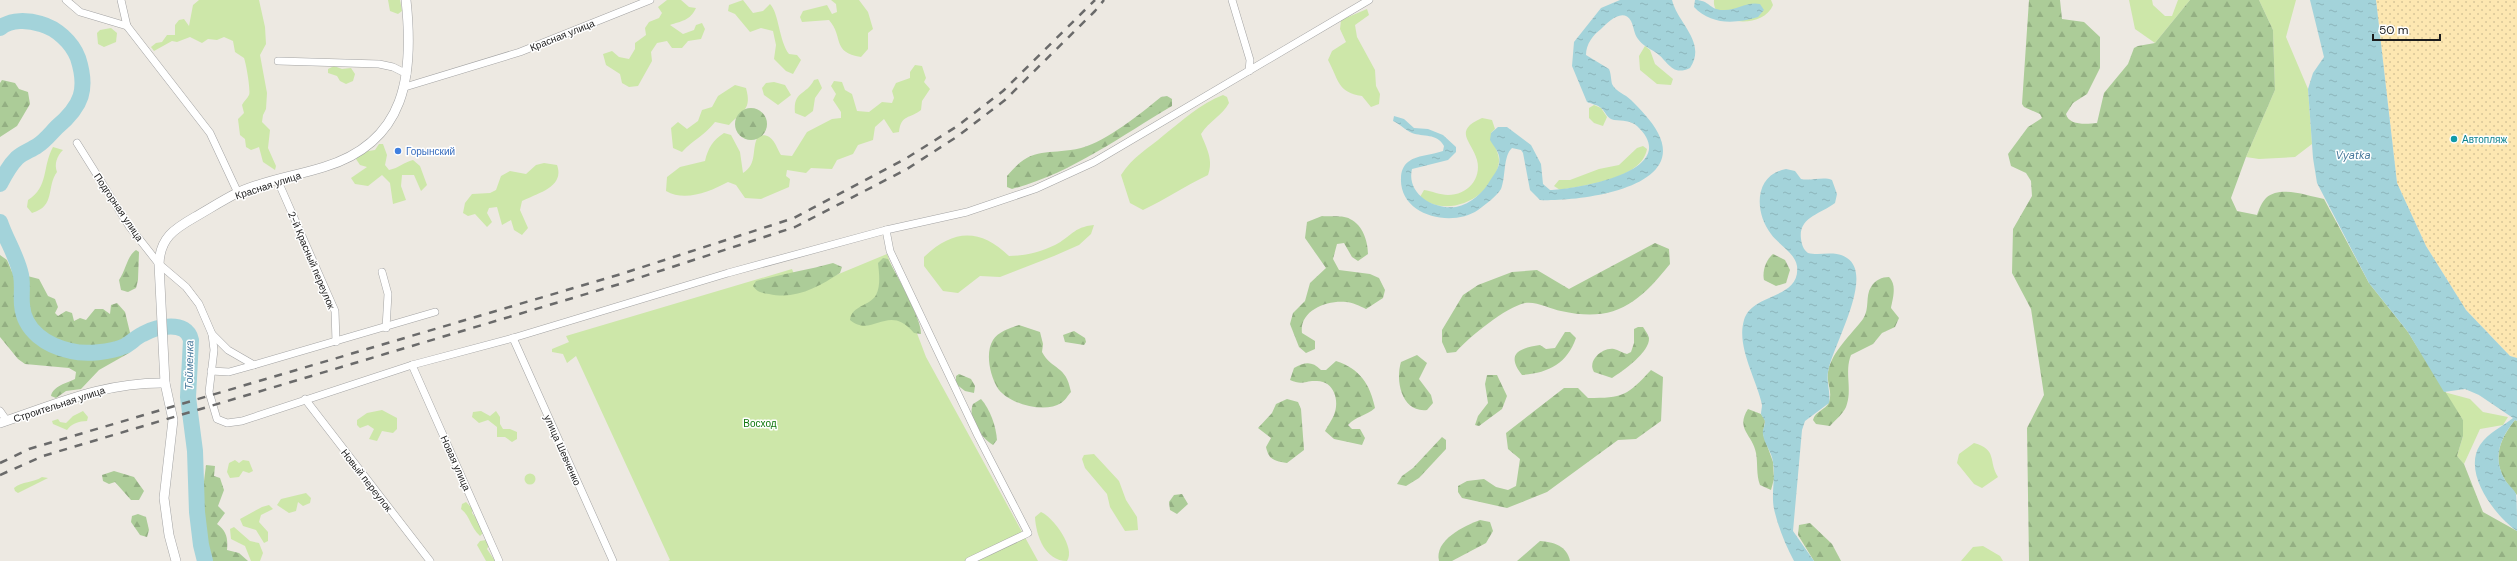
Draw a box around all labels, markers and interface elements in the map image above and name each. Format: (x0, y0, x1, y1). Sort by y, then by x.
street label: Красная улица (528, 16, 597, 54)
scale bar (2373, 16, 2440, 42)
text: 50 m (2379, 22, 2408, 38)
place label: Автопляж (2462, 133, 2507, 146)
marker: Автопляж (2449, 134, 2459, 144)
place label: Горынский (406, 145, 455, 158)
marker: Горынский (393, 146, 403, 156)
water label: Vyatka (2335, 148, 2371, 162)
street label: Красная улица (234, 169, 303, 202)
street label: Подгорная улица (91, 171, 146, 244)
street label: 2-й Красный переулок (285, 209, 338, 312)
water label: Тойменка (182, 340, 196, 390)
street label: Строительная улица (12, 383, 107, 425)
street label: улица Шевченко (541, 413, 584, 488)
park label: Восход (743, 417, 777, 430)
street label: Новая улица (438, 434, 474, 493)
street label: Новый переулок (338, 446, 396, 515)

